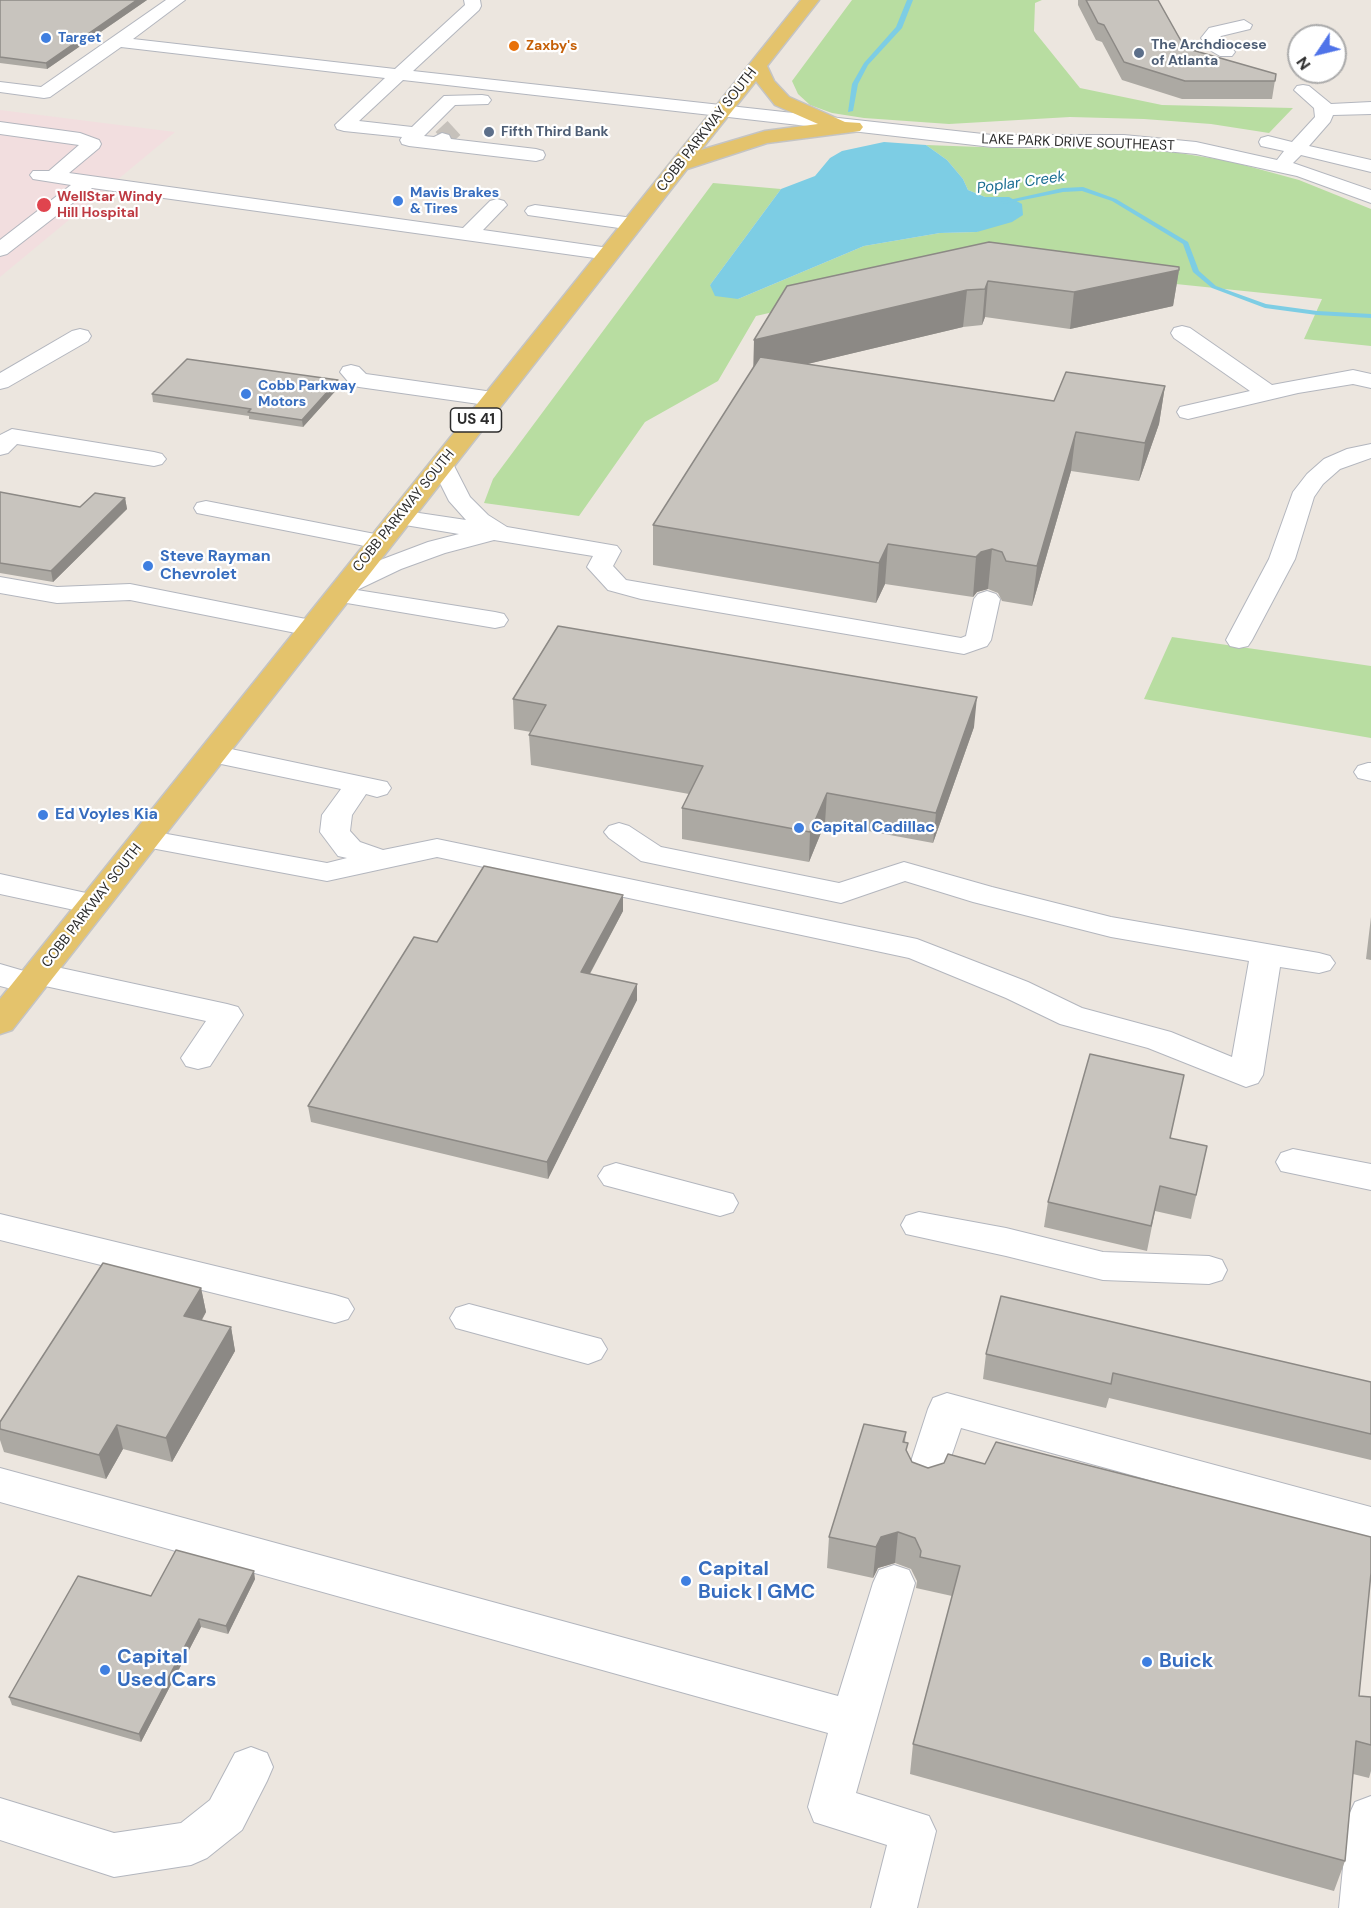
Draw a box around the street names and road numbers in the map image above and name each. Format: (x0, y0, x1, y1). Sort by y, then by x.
street label: COBB PARKWAY SOUTH (653, 65, 761, 195)
street label: LAKE PARK DRIVE SOUTHEAST (981, 131, 1175, 155)
road number: US 41 (450, 408, 502, 432)
street label: COBB PARKWAY SOUTH (350, 447, 458, 575)
street label: COBB PARKWAY SOUTH (38, 841, 146, 971)

